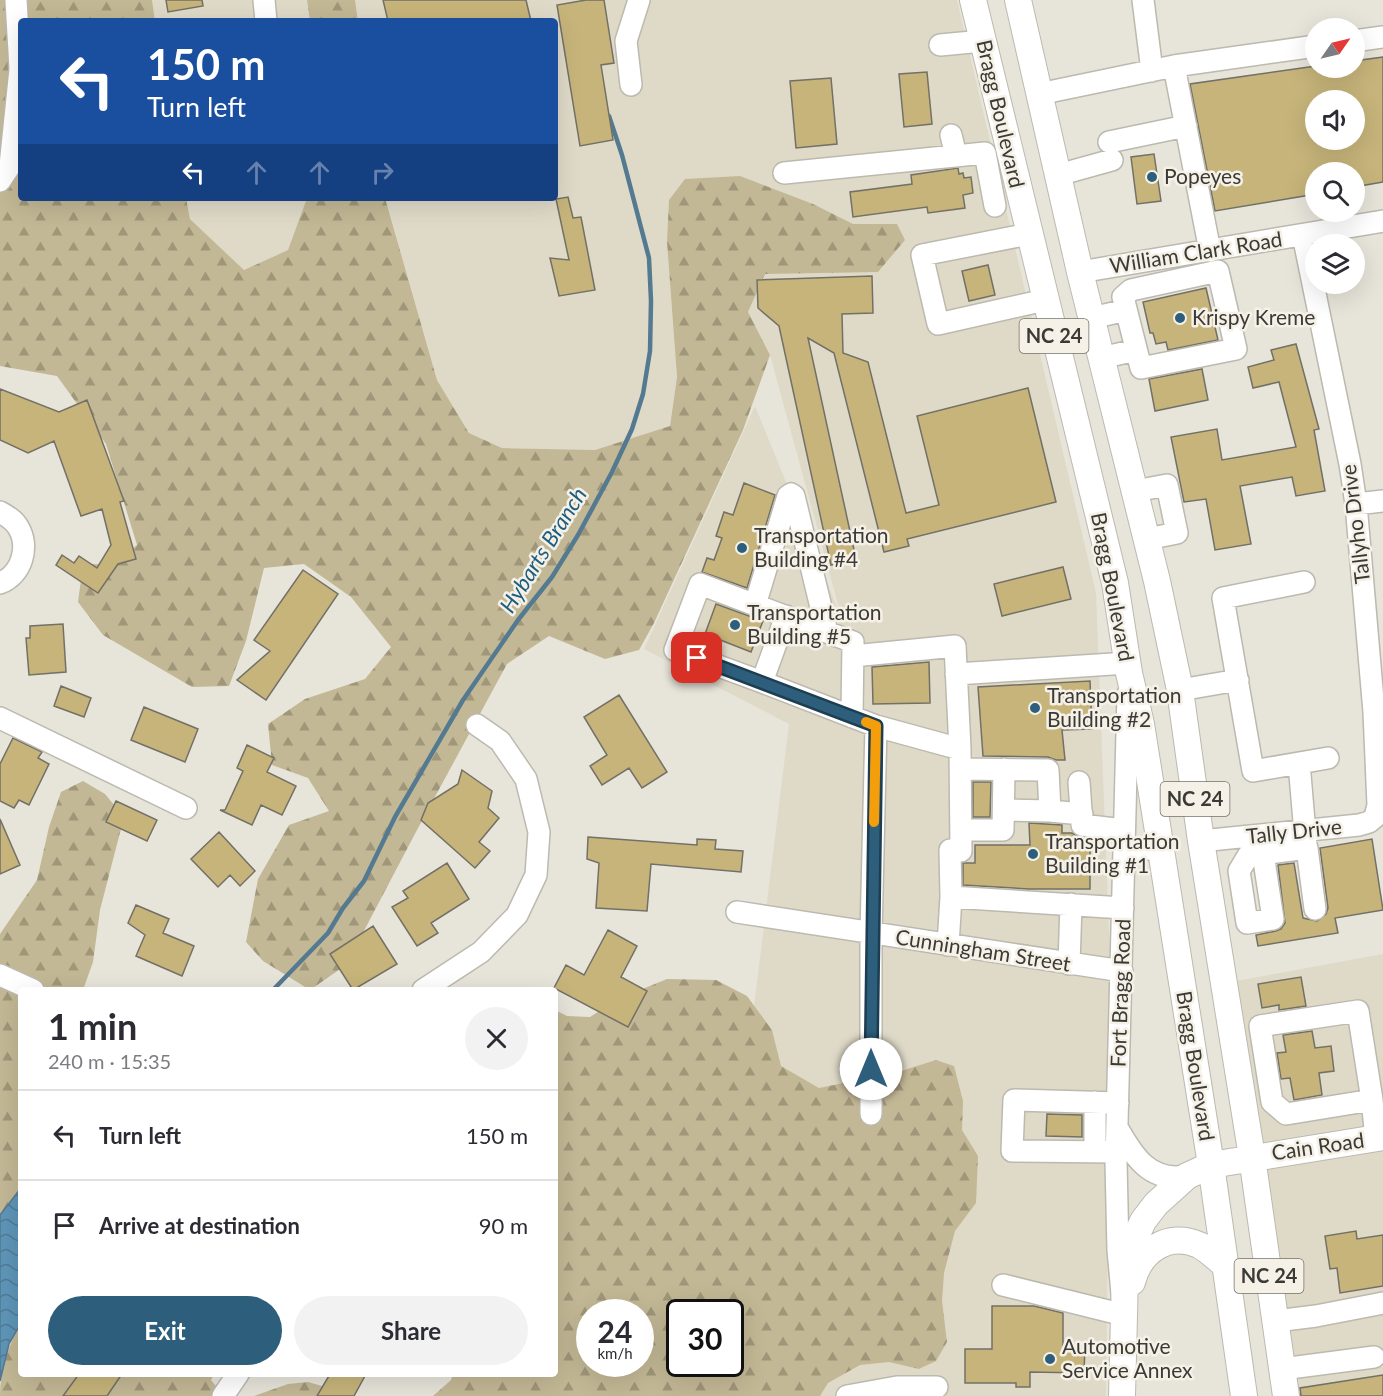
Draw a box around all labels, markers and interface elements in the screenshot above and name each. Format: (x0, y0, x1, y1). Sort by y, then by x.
north arrow (1305, 18, 1365, 78)
map controls (1305, 18, 1365, 294)
street label: Bragg Boulevard (972, 37, 1031, 190)
text: 150 m (147, 39, 265, 89)
icon: left (48, 42, 126, 120)
text: Turn left (147, 90, 246, 123)
button: sound (1305, 90, 1365, 150)
icon: left (177, 156, 210, 189)
icon: ahead (240, 156, 273, 189)
icon: ahead (303, 156, 336, 189)
icon: right (366, 156, 399, 189)
button: search (1305, 162, 1365, 222)
place label: Popeyes (1164, 163, 1241, 188)
marker: Popeyes (1145, 170, 1159, 184)
street label: William Clark Road (1108, 226, 1284, 278)
button: layers (1305, 234, 1365, 294)
place label: Krispy Kreme (1192, 304, 1315, 329)
marker: Krispy Kreme (1173, 311, 1187, 325)
road number: NC 24 (1020, 319, 1088, 353)
street label: Tallyho Drive (1335, 463, 1374, 585)
water label: Hybarts Branch (493, 482, 592, 617)
street label: Bragg Boulevard (1087, 510, 1140, 663)
place label: Transportation Building #4 (754, 522, 889, 571)
marker: Transportation Building #4 (735, 541, 749, 555)
place label: Transportation Building #5 (747, 599, 882, 648)
marker: Transportation Building #5 (728, 618, 742, 632)
pin (671, 632, 722, 683)
icon: arrive (680, 641, 713, 674)
place label: Transportation Building #2 (1047, 682, 1182, 731)
marker: Transportation Building #2 (1028, 701, 1042, 715)
road number: NC 24 (1160, 782, 1230, 816)
street label: Tally Drive (1245, 813, 1343, 848)
place label: Transportation Building #1 (1045, 828, 1180, 877)
marker: Transportation Building #1 (1026, 847, 1040, 861)
street label: Fort Bragg Road (1104, 918, 1135, 1068)
street label: Cunningham Street (894, 923, 1073, 976)
street label: Bragg Boulevard (1172, 989, 1221, 1142)
text: 1 min (48, 1004, 137, 1048)
button: close (465, 1007, 528, 1070)
position arrow (839, 1037, 903, 1101)
text: 240 m · 15:35 (48, 1049, 171, 1073)
icon: left (48, 1119, 81, 1152)
text: Turn left (99, 1122, 181, 1149)
text: 150 m (466, 1122, 528, 1149)
street label: Cain Road (1270, 1127, 1366, 1164)
icon: arrive (48, 1209, 81, 1242)
text: Arrive at destination (99, 1212, 300, 1239)
text: 90 m (479, 1212, 528, 1239)
road number: NC 24 (1234, 1259, 1304, 1293)
button: Exit (48, 1296, 282, 1365)
button: Share (294, 1296, 528, 1365)
speed limit sign: 30 (666, 1299, 744, 1377)
text: 24 (598, 1313, 632, 1349)
place label: Automotive Service Annex (1062, 1333, 1193, 1382)
text: km/h (597, 1344, 633, 1362)
marker: Automotive Service Annex (1043, 1352, 1057, 1366)

